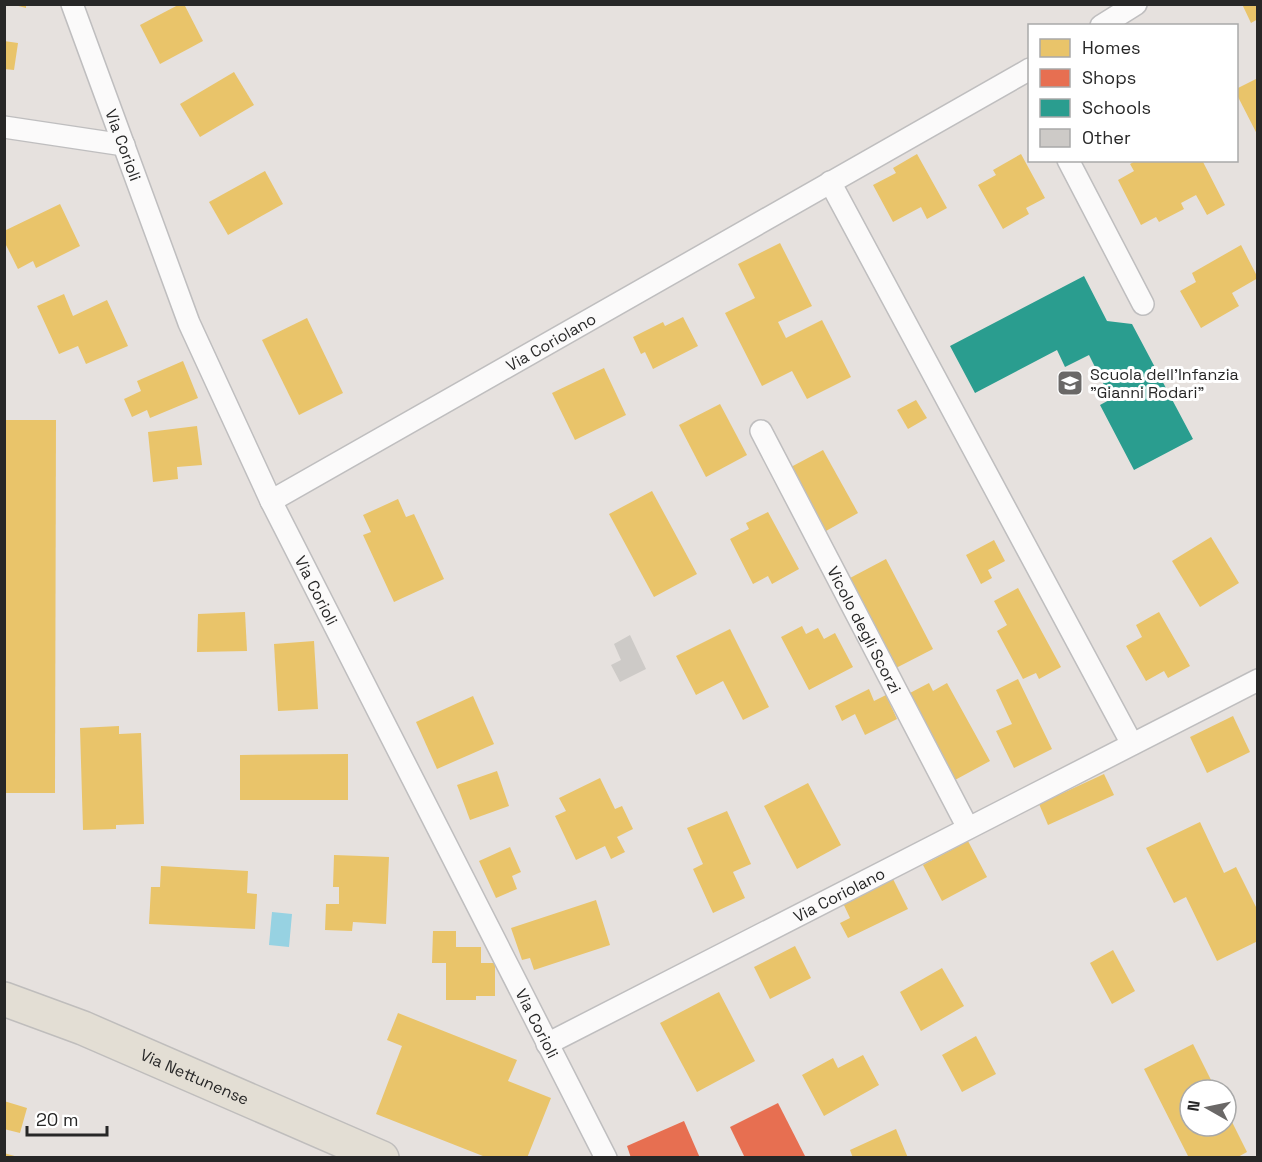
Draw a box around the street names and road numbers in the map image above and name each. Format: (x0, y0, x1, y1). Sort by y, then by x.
street label: Via Corioli (101, 106, 146, 184)
street label: Via Coriolano (502, 308, 600, 376)
street label: Via Corioli (290, 552, 343, 628)
street label: Vicolo degli Scorzi (823, 562, 906, 697)
street label: Via Coriolano (790, 862, 888, 927)
street label: Via Corioli (511, 985, 564, 1061)
street label: Via Nettunense (137, 1044, 252, 1109)

